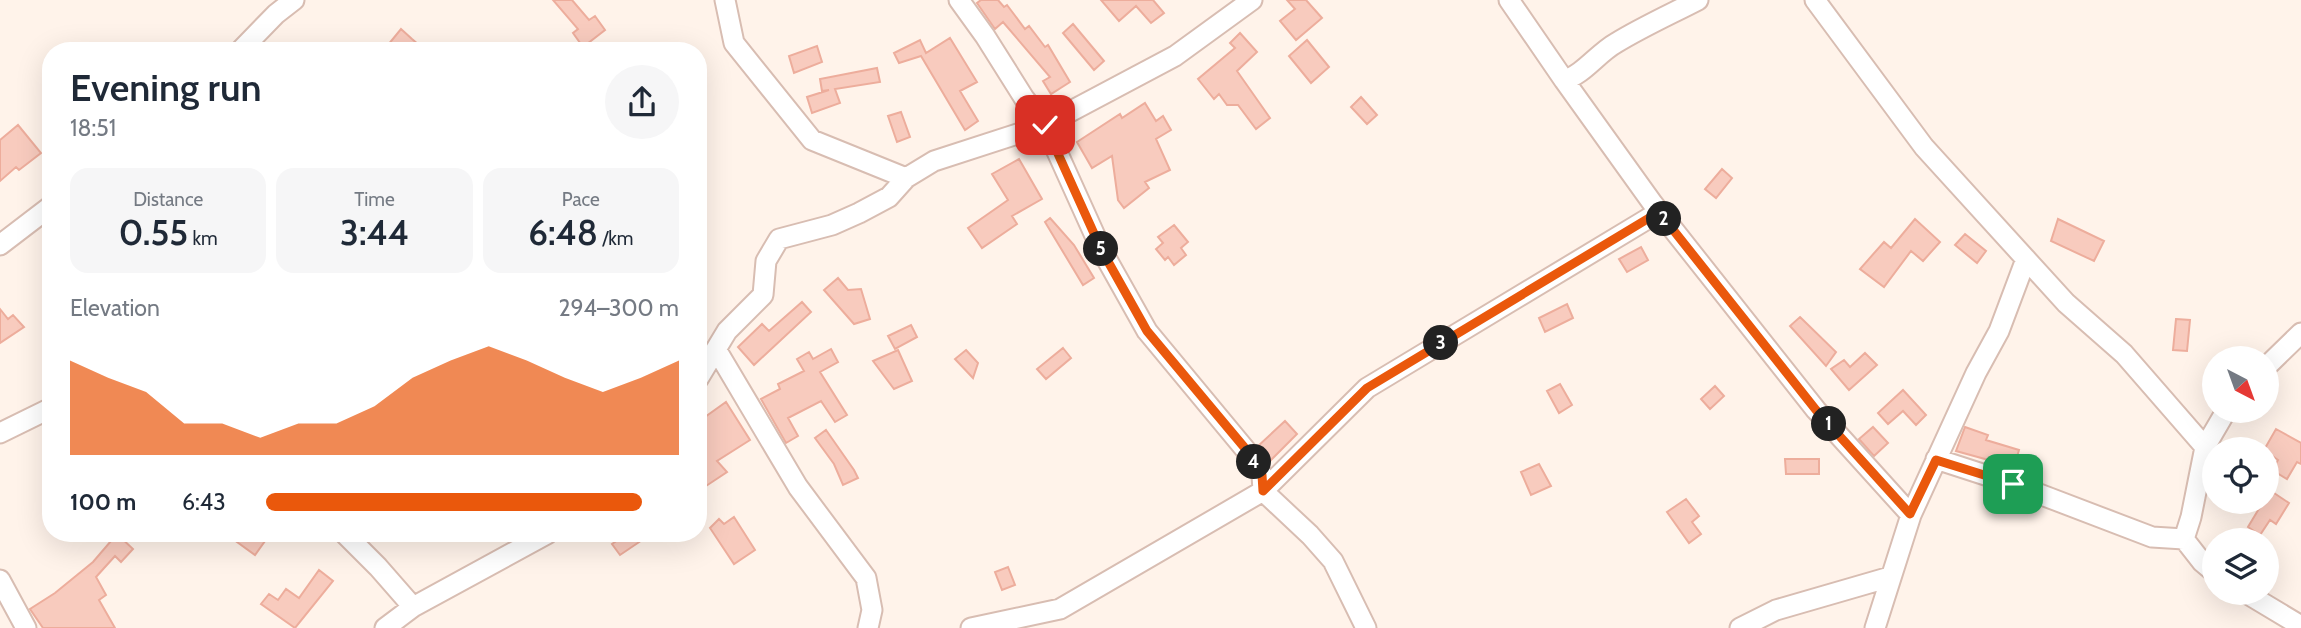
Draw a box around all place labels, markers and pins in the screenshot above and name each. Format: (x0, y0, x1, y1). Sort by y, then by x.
pin (1015, 95, 1075, 155)
pin: 2 (1646, 202, 1682, 236)
pin: 5 (1084, 232, 1118, 266)
pin: 3 (1424, 326, 1458, 360)
pin: 1 (1812, 406, 1846, 442)
pin: 4 (1236, 444, 1272, 480)
pin (1983, 454, 2043, 514)

